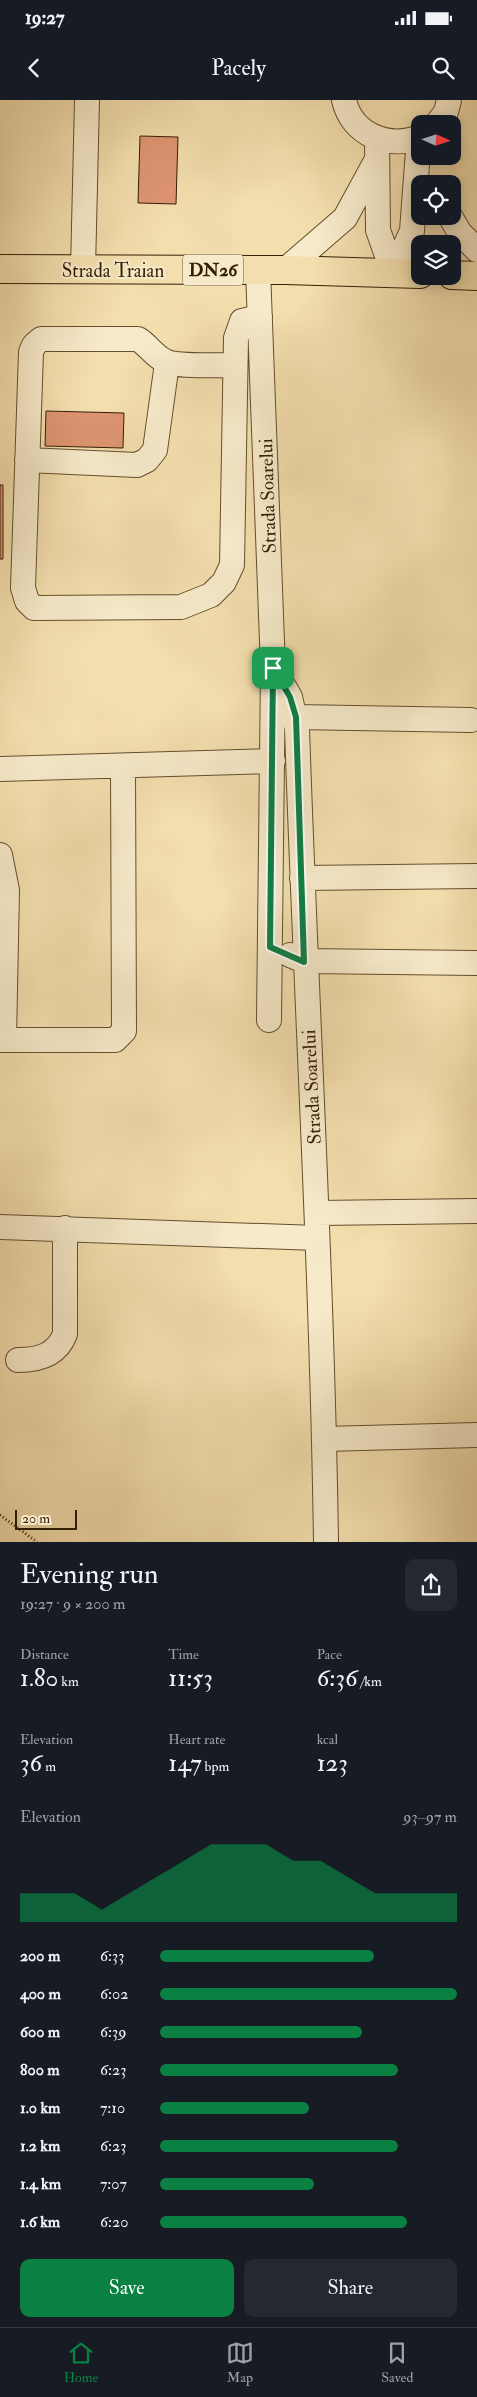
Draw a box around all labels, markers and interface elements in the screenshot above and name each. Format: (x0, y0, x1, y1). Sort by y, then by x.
text: 19:27 (25, 6, 64, 30)
icon: back (20, 54, 48, 82)
text: Pacely (211, 54, 266, 82)
icon: search (429, 54, 457, 82)
north arrow (411, 115, 461, 165)
map controls (411, 115, 461, 285)
button: locate (411, 175, 461, 225)
button: layers (411, 235, 461, 285)
road number: DN26 (183, 254, 243, 286)
street label: Strada Traian (62, 259, 164, 283)
street label: Strada Soarelui (254, 438, 282, 554)
pin (252, 647, 294, 689)
icon: arrive (259, 654, 287, 682)
street label: Strada Soarelui (297, 1029, 327, 1145)
scale bar (15, 1507, 78, 1530)
text: 20 m (22, 1510, 50, 1527)
text: Evening run (20, 1557, 158, 1592)
button: share (405, 1559, 457, 1611)
text: 19:27 · 9 × 200 m (20, 1594, 125, 1614)
text: Distance (20, 1646, 69, 1663)
text: Time (168, 1646, 199, 1663)
text: Pace (317, 1646, 342, 1663)
text: 1.80 (20, 1663, 58, 1694)
text: 11:53 (168, 1663, 213, 1694)
text: 6:36 (317, 1663, 358, 1694)
text: km (58, 1673, 79, 1690)
text: /km (358, 1673, 382, 1690)
text: Elevation (20, 1731, 73, 1748)
text: Heart rate (168, 1731, 225, 1748)
text: kcal (317, 1731, 338, 1748)
text: 36 (20, 1748, 42, 1779)
text: 147 (168, 1748, 202, 1779)
text: 123 (317, 1748, 348, 1779)
text: m (42, 1758, 56, 1775)
text: bpm (202, 1758, 229, 1775)
text: Elevation (20, 1807, 81, 1827)
text: 93–97 m (403, 1807, 457, 1827)
text: 200 m (20, 1946, 60, 1966)
text: 6:33 (100, 1946, 124, 1966)
text: 400 m (20, 1984, 61, 2004)
text: 6:02 (100, 1984, 128, 2004)
text: 600 m (20, 2022, 60, 2042)
text: 6:39 (100, 2022, 126, 2042)
text: 800 m (20, 2060, 60, 2080)
text: 6:23 (100, 2060, 126, 2080)
text: 1.0 km (20, 2098, 60, 2118)
text: 7:10 (100, 2098, 125, 2118)
text: 1.2 km (20, 2136, 60, 2156)
text: 6:23 (100, 2136, 126, 2156)
text: 1.4 km (20, 2174, 61, 2194)
text: 7:07 (100, 2174, 127, 2194)
text: 1.6 km (20, 2212, 60, 2232)
text: 6:20 (100, 2212, 128, 2232)
button: Save (20, 2259, 234, 2317)
button: Share (244, 2259, 457, 2317)
tab: Home (64, 2339, 98, 2386)
tab: Map (226, 2339, 254, 2386)
tab: Saved (381, 2339, 413, 2386)

